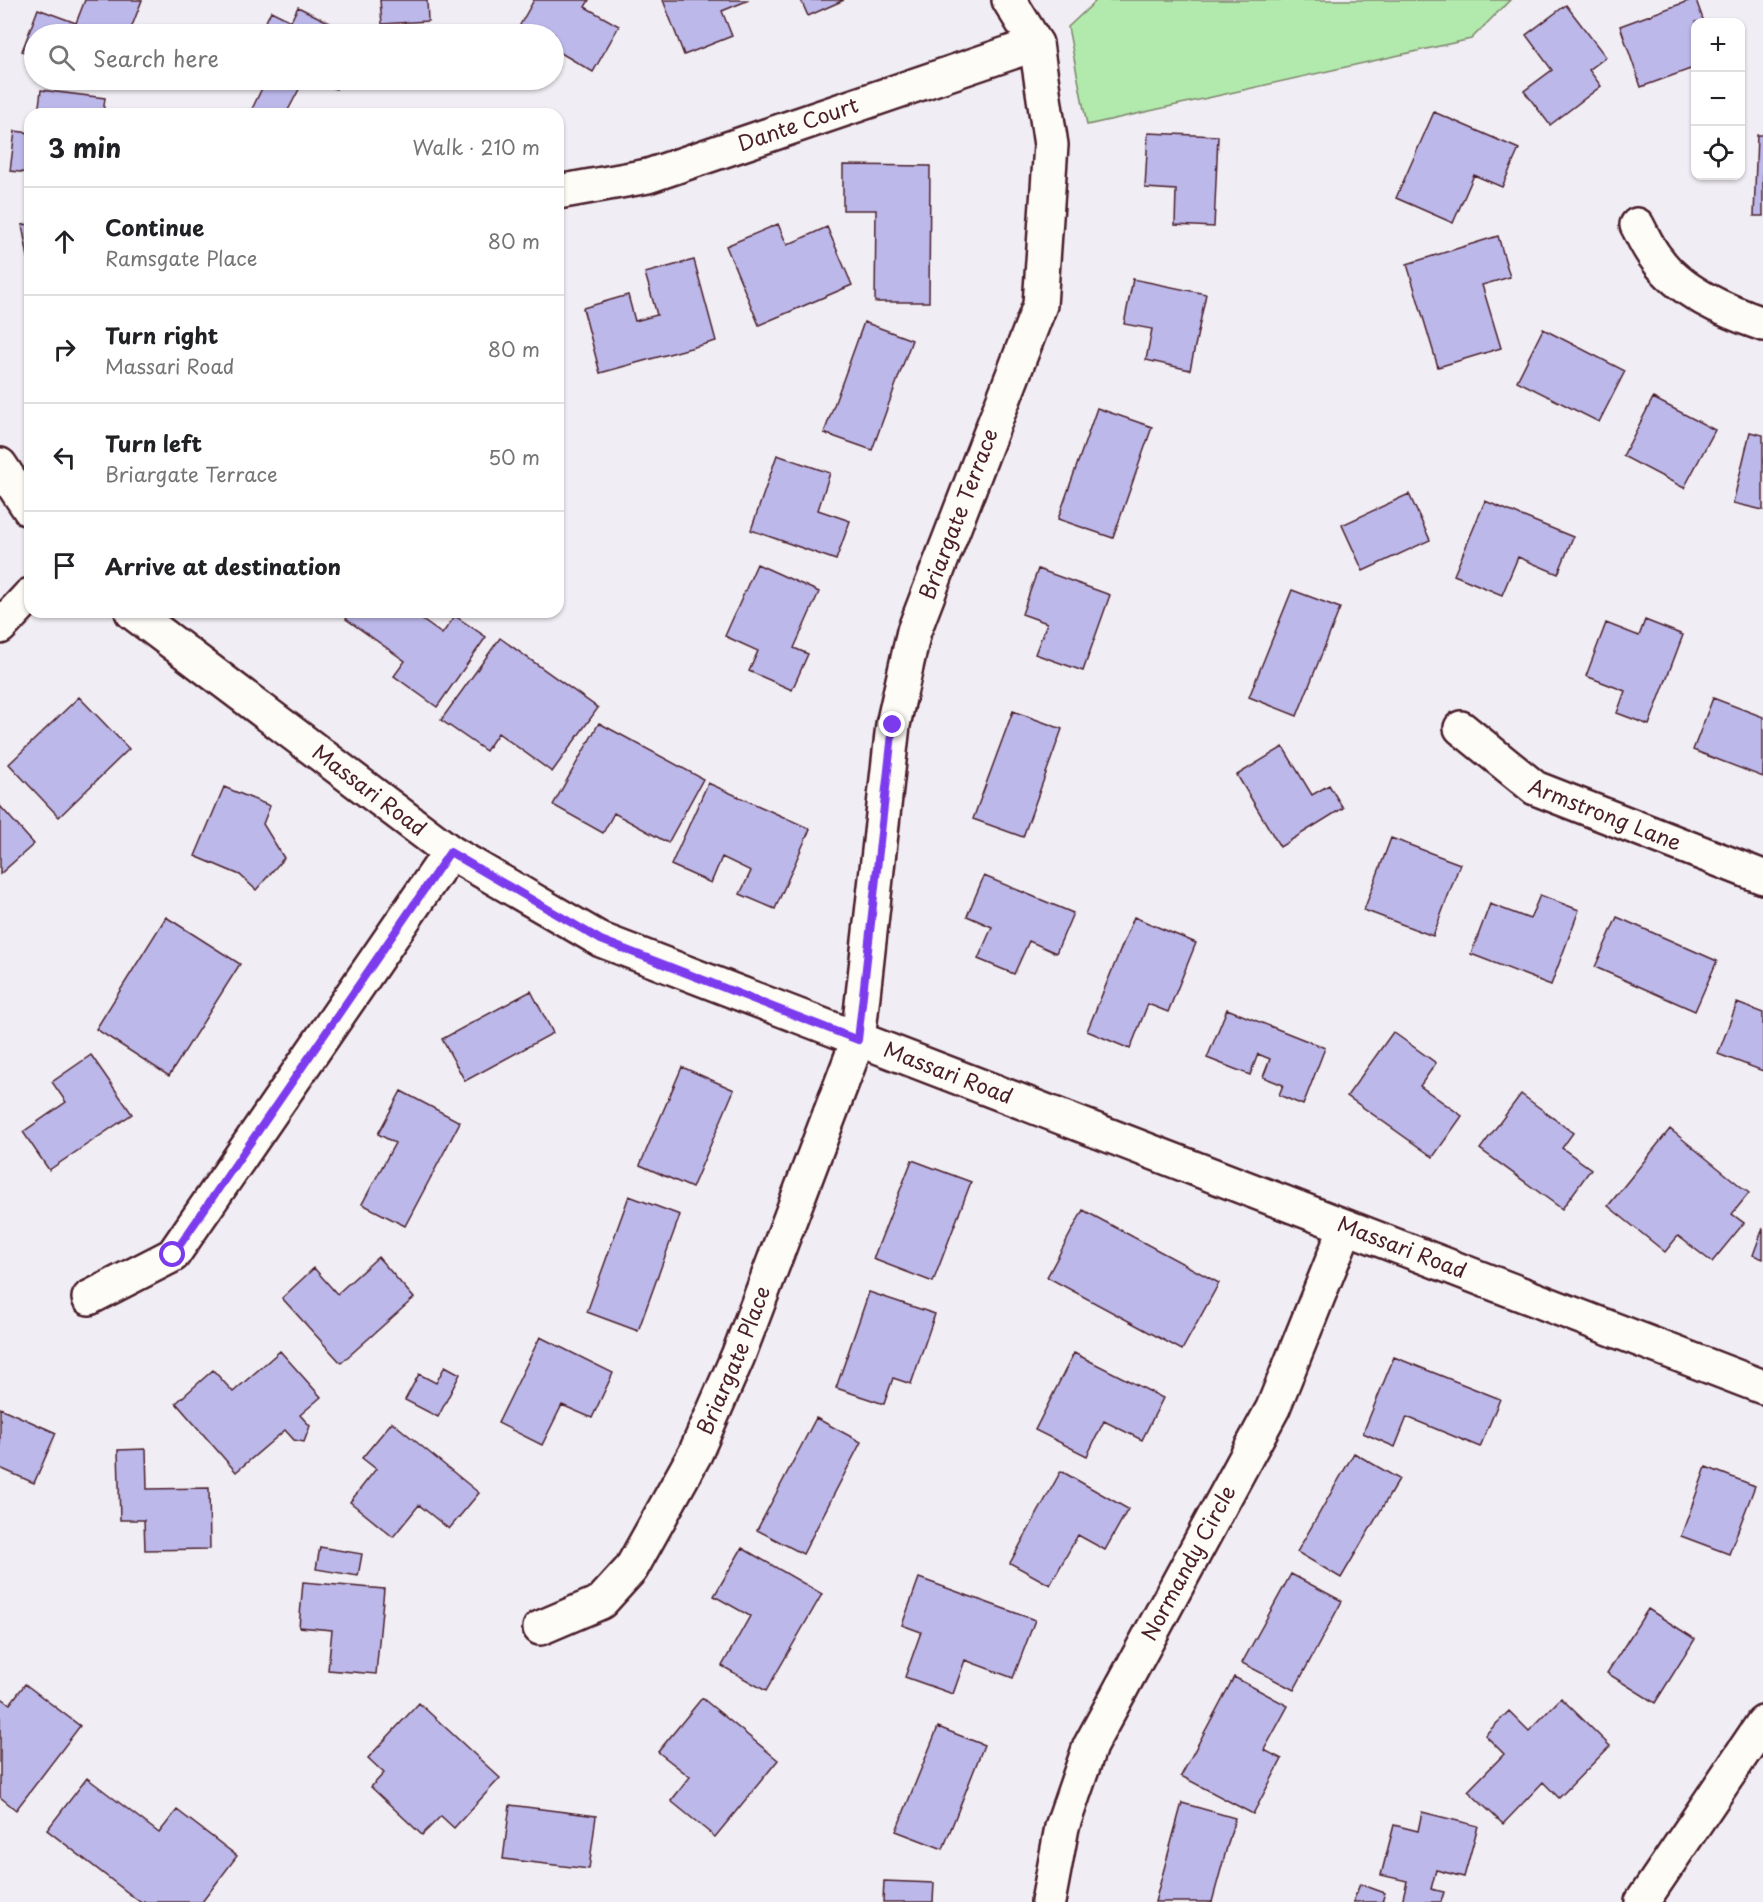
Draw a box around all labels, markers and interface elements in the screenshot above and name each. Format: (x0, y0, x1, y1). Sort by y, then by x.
map controls (1691, 18, 1745, 180)
button: + (1691, 18, 1745, 72)
search box (24, 24, 564, 90)
icon: search (45, 41, 78, 74)
text: Search here (93, 41, 219, 74)
button: − (1691, 72, 1745, 126)
street label: Dante Court (733, 88, 862, 158)
button: locate (1691, 126, 1745, 180)
text: 3 min (48, 128, 121, 167)
text: Walk · 210 m (413, 132, 540, 162)
text: Continue (105, 210, 204, 243)
icon: ahead (48, 225, 81, 258)
text: 80 m (488, 226, 540, 256)
text: Ramsgate Place (105, 243, 257, 273)
text: Turn right (105, 318, 218, 351)
icon: right (48, 333, 81, 366)
text: 80 m (488, 334, 540, 364)
text: Massari Road (105, 351, 234, 381)
street label: Briargate Terrace (910, 423, 1005, 604)
text: Turn left (105, 426, 202, 459)
icon: left (48, 441, 81, 474)
text: 50 m (488, 442, 540, 472)
text: Briargate Terrace (105, 459, 278, 489)
icon: arrive (48, 549, 81, 582)
text: Arrive at destination (105, 549, 341, 582)
route end (879, 711, 905, 737)
street label: Massari Road (306, 736, 434, 843)
street label: Armstrong Lane (1524, 769, 1687, 858)
street label: Massari Road (880, 1032, 1018, 1111)
street label: Massari Road (1333, 1207, 1472, 1285)
route start (159, 1241, 185, 1267)
street label: Briargate Place (687, 1281, 777, 1439)
street label: Normandy Circle (1132, 1478, 1243, 1646)

